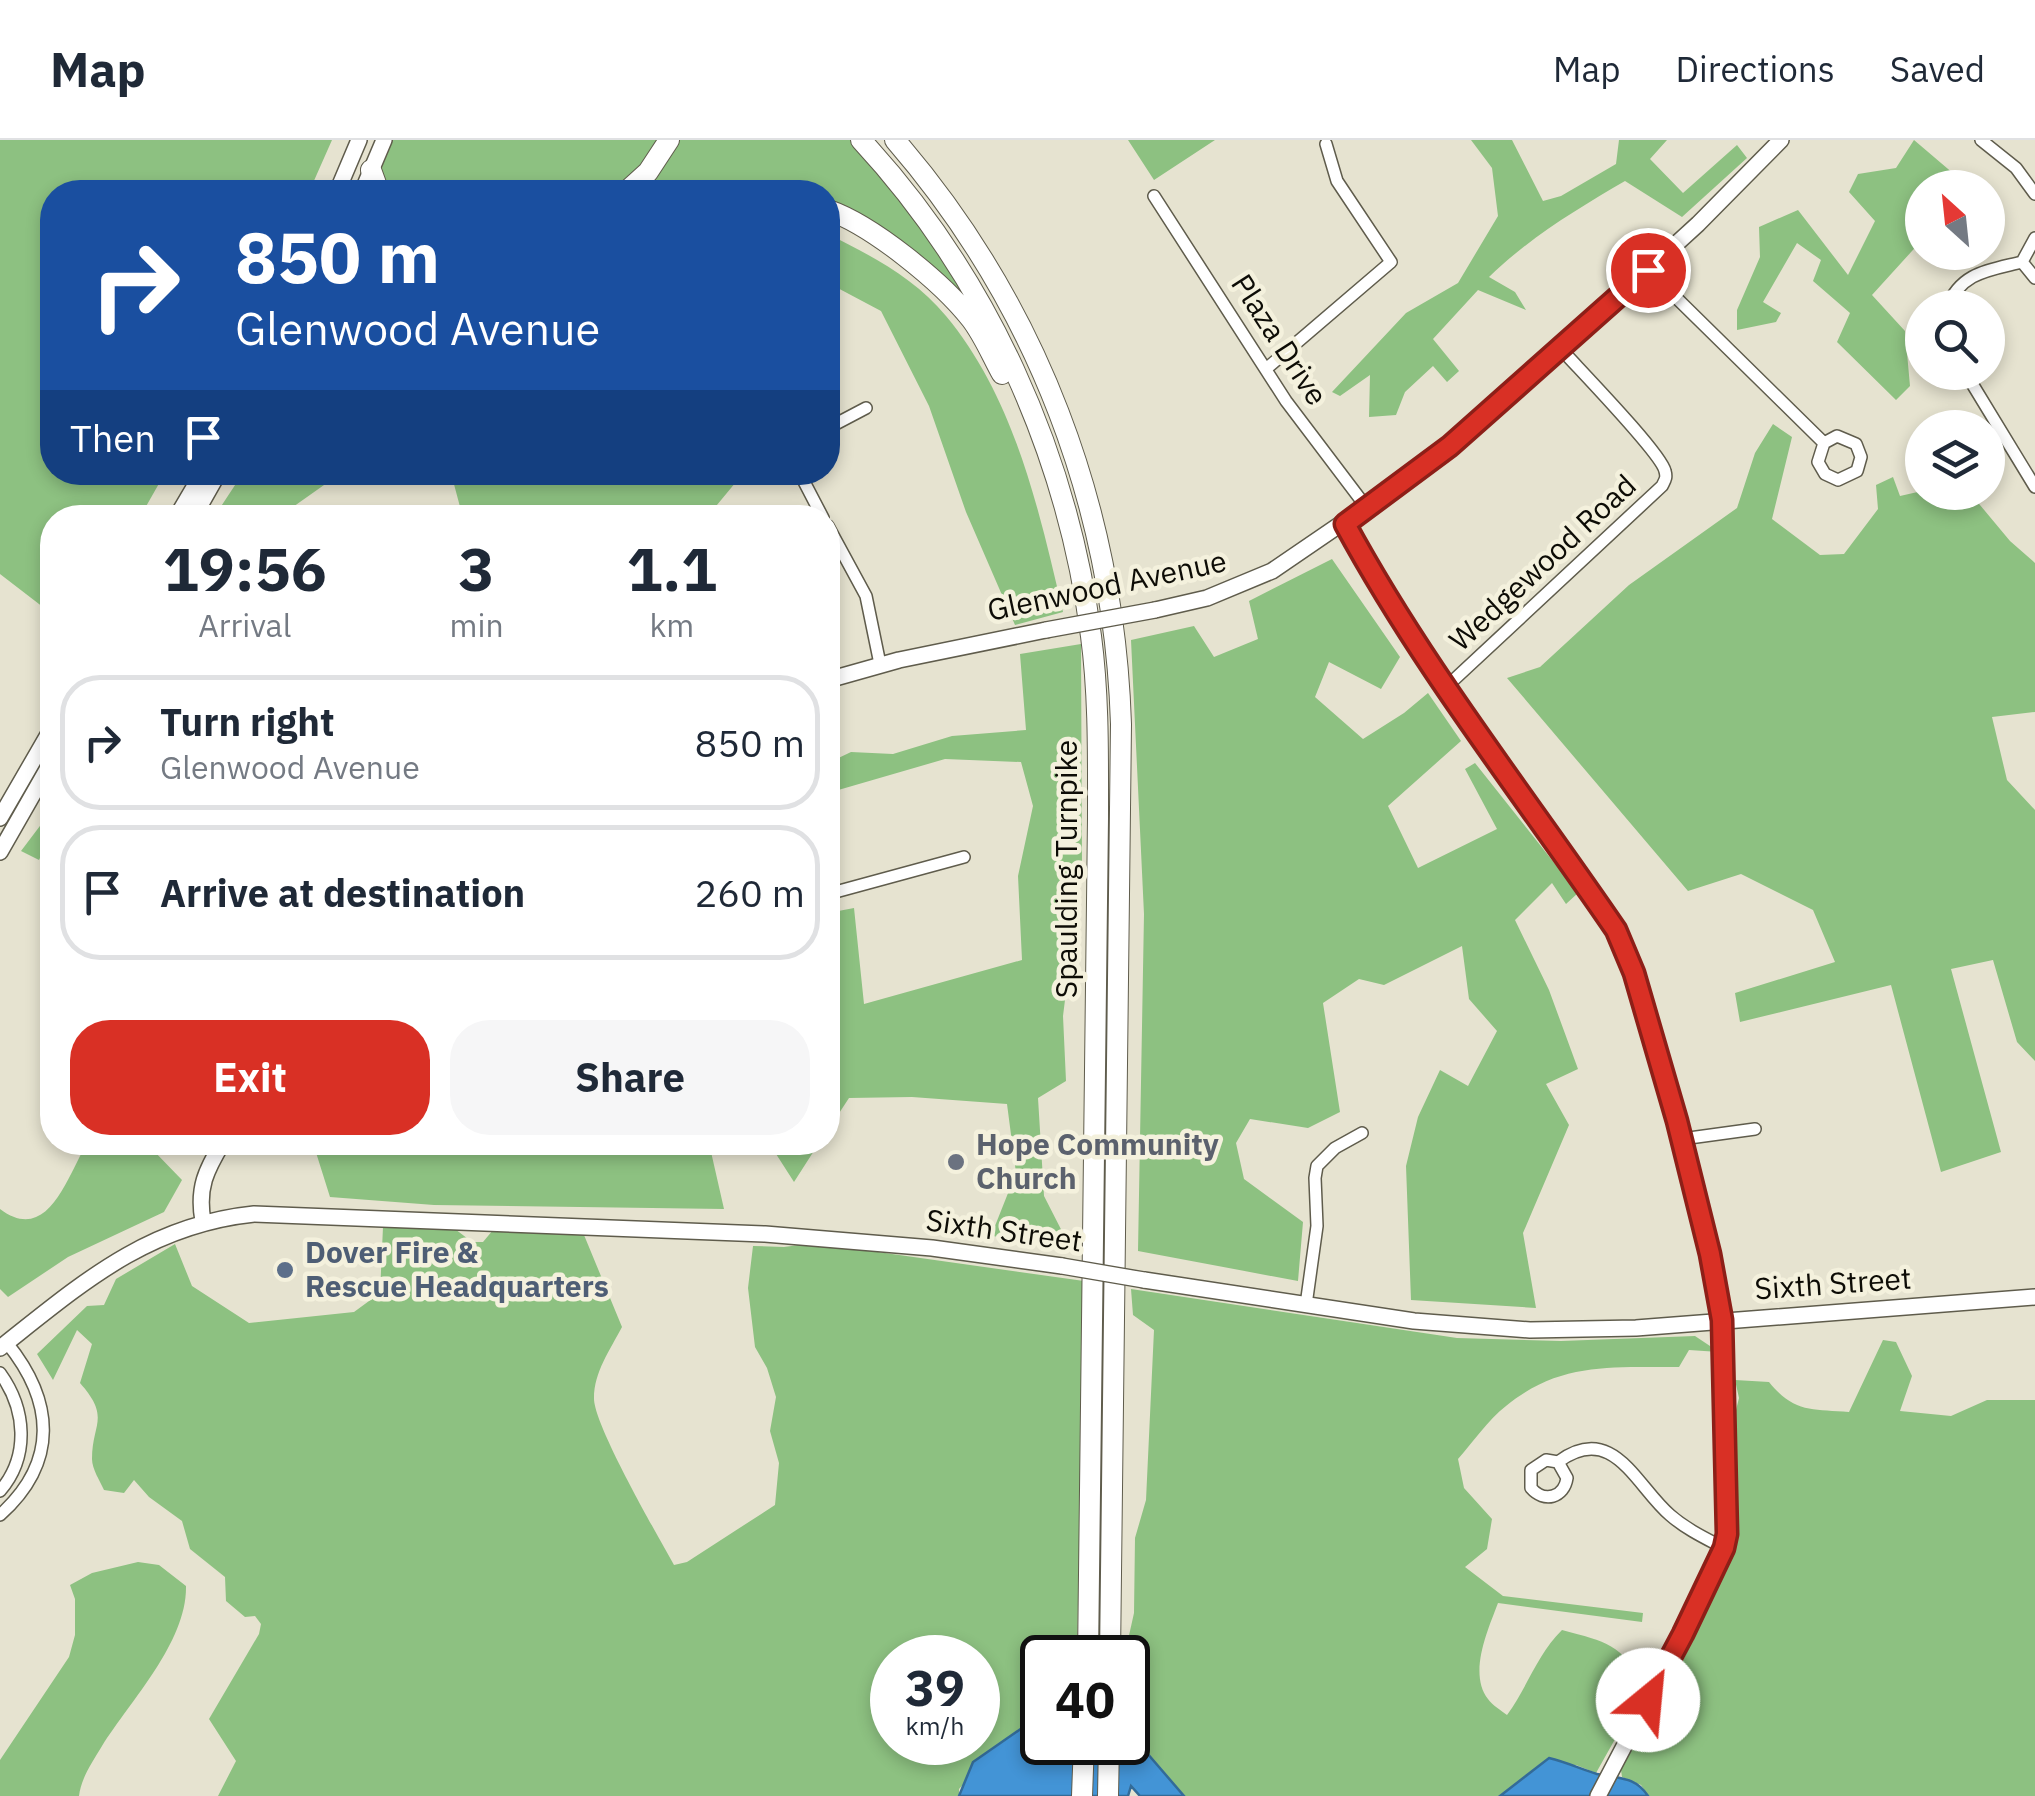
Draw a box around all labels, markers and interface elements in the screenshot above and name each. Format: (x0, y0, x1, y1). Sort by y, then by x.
text: Map (50, 38, 146, 100)
text: Map (1553, 46, 1621, 92)
text: Directions (1676, 46, 1835, 92)
text: Saved (1890, 46, 1985, 92)
north arrow (1905, 170, 2005, 270)
map controls (1905, 170, 2005, 510)
text: 850 m (235, 211, 440, 302)
icon: right (70, 220, 200, 350)
pin (1606, 228, 1691, 313)
icon: arrive (1621, 243, 1676, 298)
street label: Plaza Drive (1223, 266, 1337, 412)
button: search (1905, 290, 2005, 390)
text: Glenwood Avenue (235, 299, 600, 357)
icon: arrive (176, 410, 231, 465)
button: layers (1905, 410, 2005, 510)
text: Then (70, 413, 156, 462)
street label: Wedgewood Road (1440, 465, 1644, 659)
text: 19:56 (163, 529, 327, 608)
text: 3 (459, 529, 495, 608)
text: 1.1 (627, 529, 717, 608)
street label: Glenwood Avenue (984, 540, 1230, 629)
text: Arrival (198, 604, 291, 646)
text: min (450, 604, 504, 646)
text: km (649, 604, 694, 646)
text: Turn right (160, 697, 335, 746)
icon: right (75, 715, 130, 770)
text: 850 m (694, 718, 805, 767)
street label: Spaulding Turnpike (1046, 740, 1085, 998)
text: Glenwood Avenue (160, 746, 420, 788)
icon: arrive (75, 865, 130, 920)
text: Arrive at destination (160, 868, 525, 917)
text: 260 m (694, 868, 805, 917)
button: Exit (70, 1020, 430, 1135)
button: Share (450, 1020, 810, 1135)
place label: Hope Community Church (976, 1124, 1219, 1197)
marker: Hope Community Church (945, 1151, 967, 1173)
street label: Sixth Street (924, 1199, 1085, 1260)
place label: Dover Fire & Rescue Headquarters (305, 1232, 609, 1305)
street label: Sixth Street (1753, 1258, 1913, 1307)
marker: Dover Fire & Rescue Headquarters (274, 1259, 296, 1281)
speed limit sign: 40 (1020, 1635, 1150, 1765)
position arrow (1596, 1648, 1700, 1752)
text: 39 (905, 1655, 965, 1720)
text: km/h (906, 1709, 964, 1742)

